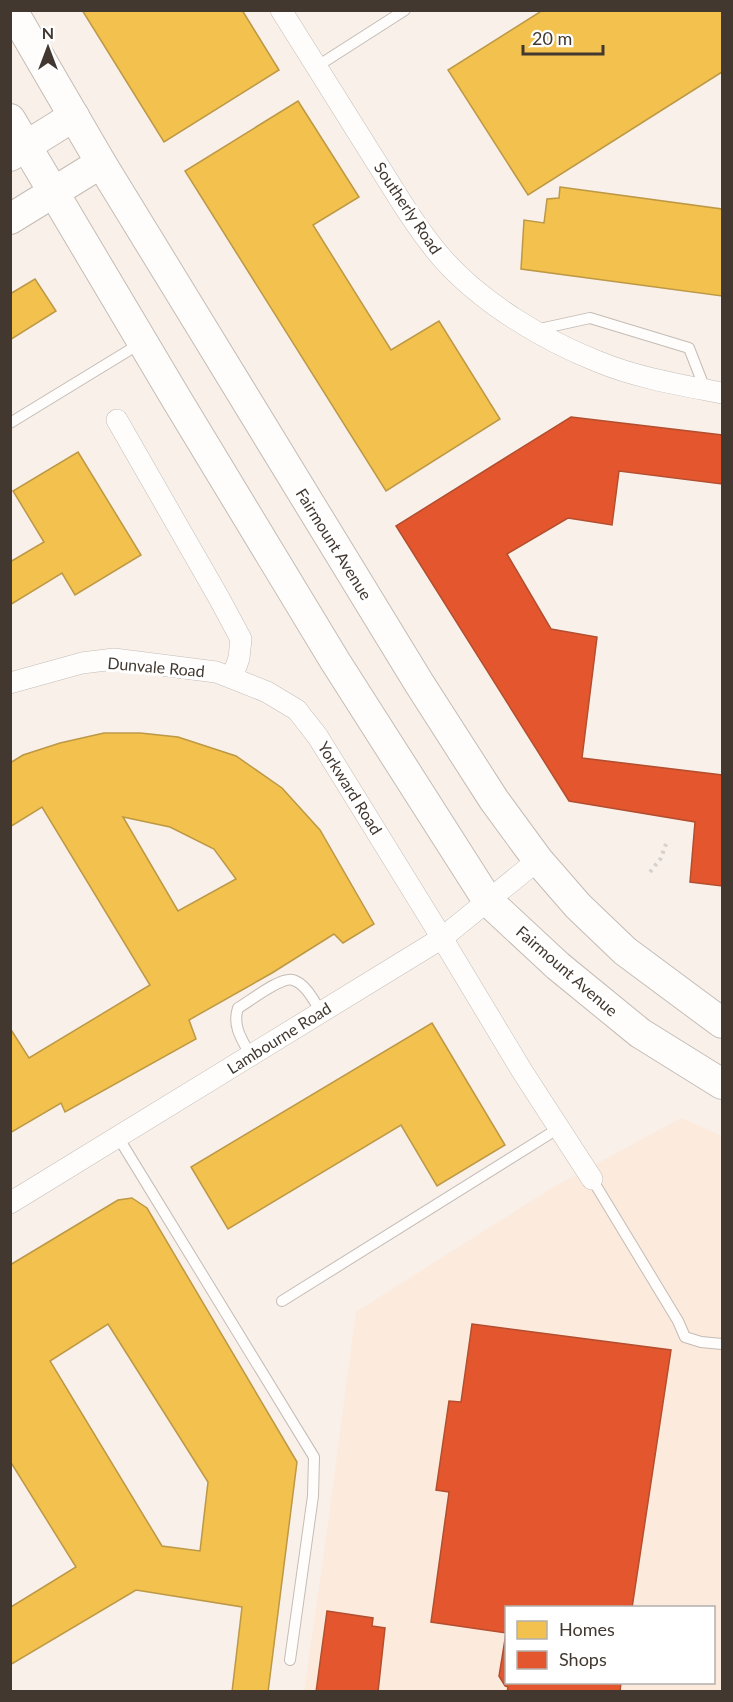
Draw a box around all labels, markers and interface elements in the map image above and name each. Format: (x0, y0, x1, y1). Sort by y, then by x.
north arrow (18, 18, 78, 78)
scale bar (523, 18, 602, 56)
text: N (42, 23, 54, 42)
text: 20 m (532, 27, 572, 49)
street label: Southerly Road (371, 158, 446, 257)
street label: Fairmount Avenue (293, 485, 376, 603)
street label: Dunvale Road (107, 653, 205, 680)
street label: Yorkward Road (314, 738, 386, 838)
street label: Fairmount Avenue (513, 922, 622, 1020)
street label: Lambourne Road (223, 998, 334, 1077)
legend (505, 1606, 715, 1684)
text: Homes (559, 1618, 615, 1640)
text: Shops (559, 1648, 607, 1670)

